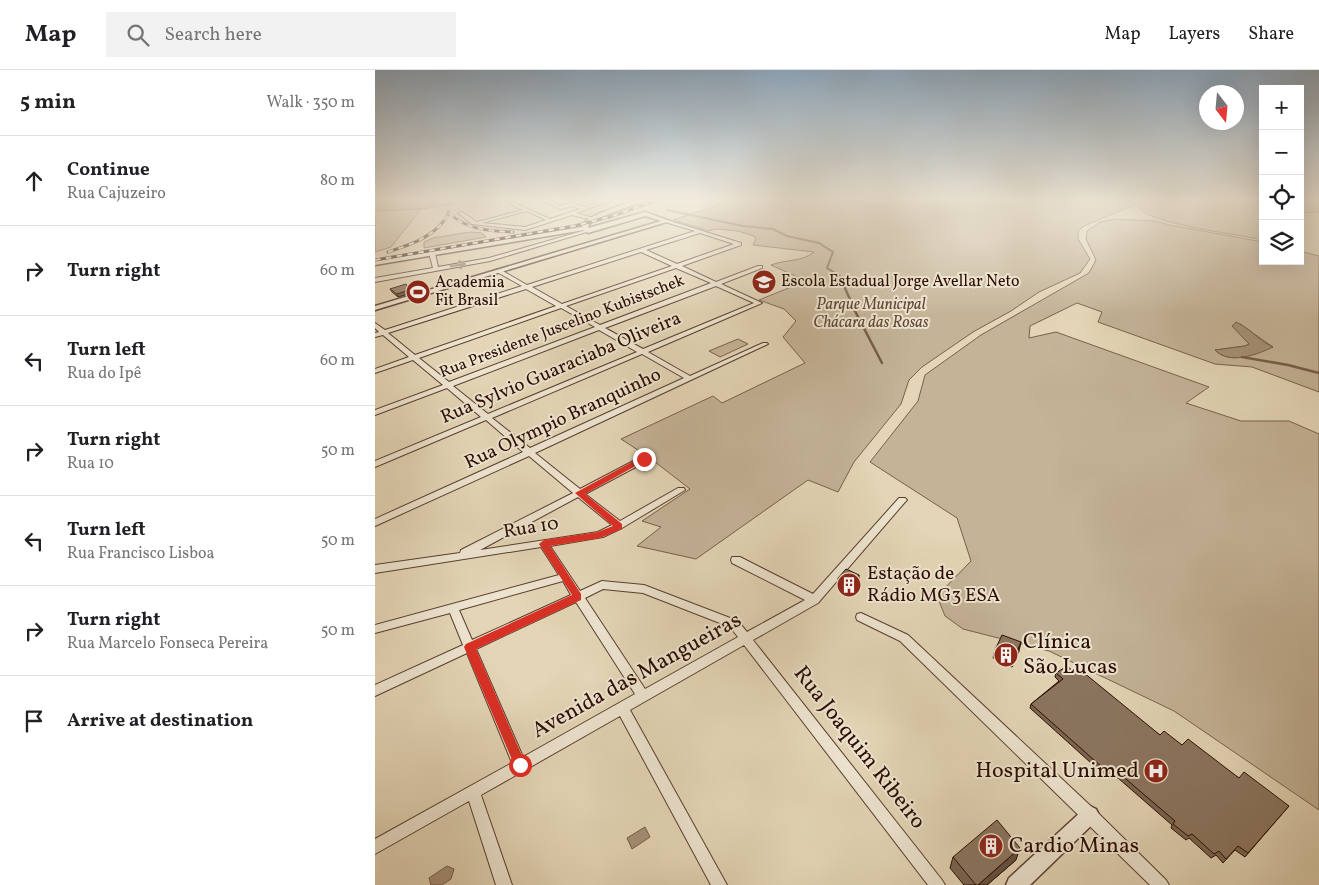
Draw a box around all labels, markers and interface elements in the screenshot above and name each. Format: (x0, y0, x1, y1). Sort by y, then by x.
search box (106, 12, 456, 57)
text: Map (25, 18, 76, 52)
icon: search (124, 21, 152, 49)
text: Search here (164, 22, 262, 48)
text: Map (1104, 22, 1140, 47)
text: Layers (1168, 22, 1220, 47)
text: Share (1248, 22, 1294, 47)
north arrow (1199, 85, 1244, 130)
map controls (1259, 85, 1304, 265)
button: + (1259, 85, 1304, 130)
text: 5 min (20, 88, 76, 117)
text: Walk · 350 m (267, 92, 355, 114)
button: − (1259, 130, 1304, 175)
text: Continue (67, 157, 150, 183)
icon: ahead (20, 167, 48, 195)
text: 80 m (320, 170, 355, 192)
button: locate (1259, 175, 1304, 220)
text: Rua Cajuzeiro (67, 183, 166, 205)
button: layers (1259, 220, 1304, 265)
icon: right (20, 257, 48, 285)
text: Turn right (67, 258, 160, 284)
text: 60 m (320, 260, 355, 282)
one-way arrow (449, 260, 465, 270)
school or university icon: Escola Estadual Jorge Avellar Neto (751, 269, 777, 295)
street label: Rua Presidente Juscelino Kubistschek (436, 270, 688, 384)
place label: Escola Estadual Jorge Avellar Neto (781, 271, 1019, 293)
place label: Academia Fit Brasil (435, 272, 505, 312)
sports icon: Academia Fit Brasil (405, 279, 431, 305)
park label: Parque Municipal Chácara das Rosas (813, 294, 929, 334)
street label: Rua Sylvio Guaraciaba Oliveira (437, 305, 685, 431)
text: Turn left (67, 337, 146, 363)
icon: left (20, 347, 48, 375)
text: 60 m (320, 350, 355, 372)
street label: Rua Olympio Branquinho (460, 362, 666, 476)
text: Rua do Ipê (67, 363, 141, 385)
text: Turn right (67, 427, 160, 453)
icon: right (20, 437, 48, 465)
text: 50 m (321, 440, 355, 462)
route end (633, 448, 656, 471)
text: Rua 10 (67, 453, 114, 475)
street label: Rua 10 (501, 511, 561, 545)
text: Turn left (67, 517, 146, 543)
icon: left (20, 527, 48, 555)
text: 50 m (321, 530, 355, 552)
text: Rua Francisco Lisboa (67, 543, 214, 565)
place label: Estação de Rádio MG3 ESA (867, 561, 1000, 609)
building icon: Estação de Rádio MG3 ESA (836, 572, 862, 598)
street label: Avenida das Mangueiras (526, 605, 748, 747)
text: Turn right (67, 607, 160, 633)
icon: right (20, 617, 48, 645)
text: 50 m (321, 620, 355, 642)
place label: Clínica São Lucas (1023, 627, 1117, 683)
text: Rua Marcelo Fonseca Pereira (67, 633, 268, 655)
building icon: Clínica São Lucas (993, 642, 1019, 668)
street label: Rua Joaquim Ribeiro (785, 660, 933, 836)
icon: arrive (20, 707, 48, 735)
text: Arrive at destination (67, 708, 253, 734)
route start (509, 754, 532, 777)
place label: Hospital Unimed (976, 756, 1139, 787)
hospital icon: Hospital Unimed (1143, 758, 1169, 784)
place label: Cardio Minas (1009, 831, 1139, 862)
building icon: Cardio Minas (978, 833, 1004, 859)

